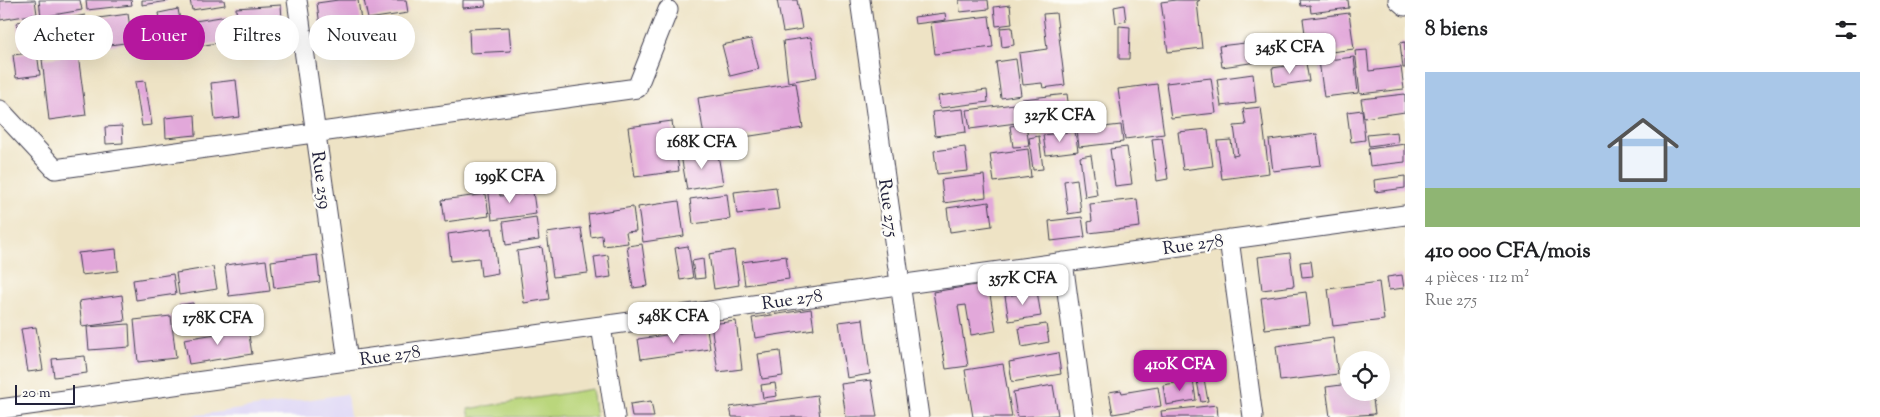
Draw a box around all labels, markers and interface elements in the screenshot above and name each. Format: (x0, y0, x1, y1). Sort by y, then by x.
chip: Acheter (15, 15, 113, 60)
chip: Louer (123, 15, 205, 60)
chip: Filtres (215, 15, 299, 60)
chip: Nouveau (309, 15, 415, 60)
text: 8 biens (1425, 15, 1488, 45)
icon: filters (1832, 16, 1860, 44)
pin: 345K CFA (1238, 32, 1342, 75)
text: 345K CFA (1256, 37, 1324, 60)
pin: 327K CFA (1008, 100, 1112, 143)
text: 327K CFA (1025, 105, 1095, 128)
icon: home (1598, 105, 1688, 195)
pin: 168K CFA (650, 128, 754, 170)
text: 168K CFA (667, 132, 737, 155)
street label: Rue 259 (303, 150, 337, 211)
pin: 199K CFA (458, 162, 562, 204)
text: 199K CFA (475, 166, 545, 189)
street label: Rue 275 (870, 177, 904, 239)
street label: Rue 278 (1161, 229, 1226, 263)
text: 410 000 CFA/mois (1425, 237, 1590, 267)
pin: 357K CFA (971, 264, 1075, 306)
text: 4 pièces · 112 m² (1425, 267, 1530, 290)
text: 357K CFA (989, 268, 1057, 291)
street label: Rue 278 (760, 284, 825, 318)
text: Rue 275 (1425, 290, 1477, 313)
pin: 548K CFA (622, 302, 726, 344)
pin: 178K CFA (166, 304, 270, 346)
text: 548K CFA (639, 306, 709, 329)
text: 178K CFA (183, 308, 253, 331)
street label: Rue 278 (358, 340, 423, 374)
pin: 410K CFA (1128, 350, 1232, 392)
map controls (1340, 351, 1390, 401)
button: locate (1340, 351, 1390, 401)
text: 410K CFA (1145, 354, 1215, 377)
scale bar (15, 382, 75, 405)
text: 20 m (22, 384, 51, 404)

